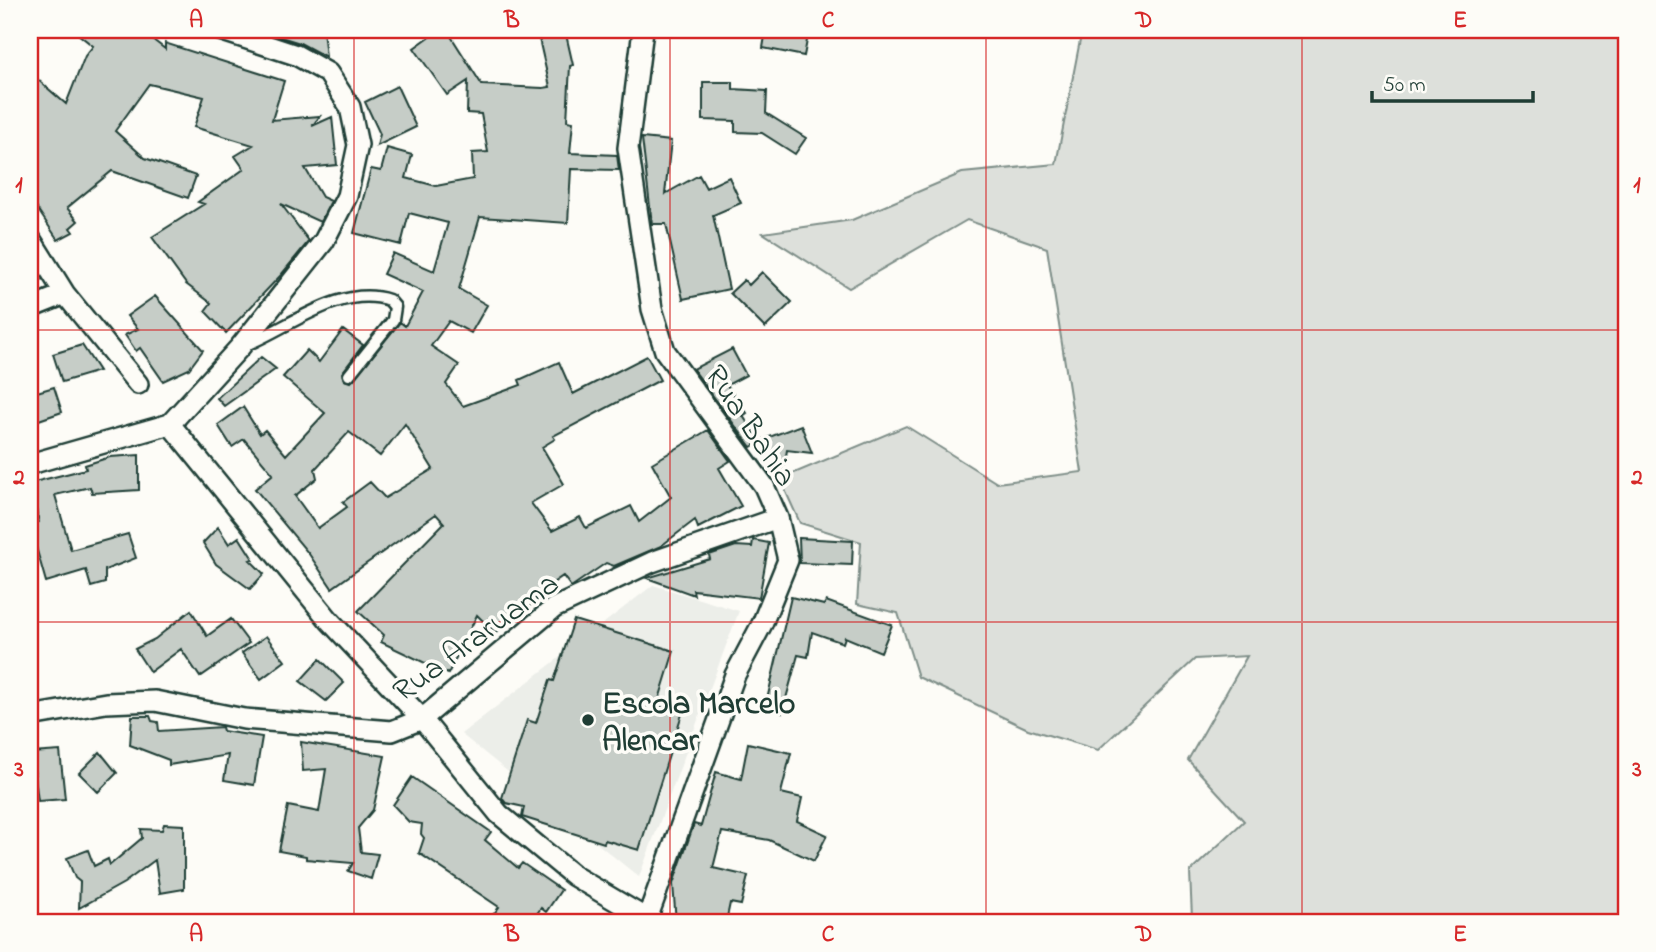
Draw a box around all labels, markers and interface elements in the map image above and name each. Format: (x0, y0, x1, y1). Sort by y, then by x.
text: A (189, 5, 203, 38)
text: B (503, 5, 520, 38)
text: C (822, 5, 835, 38)
text: D (1135, 5, 1152, 38)
text: E (1453, 5, 1467, 38)
scale bar (1372, 60, 1534, 104)
text: 50 m (1383, 71, 1426, 101)
text: 1 (15, 170, 23, 203)
text: 1 (1633, 170, 1641, 203)
street label: Rua Bahia (691, 357, 807, 497)
text: 2 (12, 462, 25, 495)
text: 2 (1630, 462, 1643, 495)
street label: Rua Araruama (384, 562, 570, 715)
place label: Escola Marcelo Alencar (602, 682, 795, 766)
marker: Escola Marcelo Alencar (580, 712, 596, 728)
text: 3 (13, 754, 24, 787)
text: 3 (1631, 754, 1642, 787)
text: A (189, 919, 203, 952)
text: B (503, 919, 520, 952)
text: C (822, 919, 835, 952)
text: D (1135, 919, 1152, 952)
text: E (1453, 919, 1467, 952)

